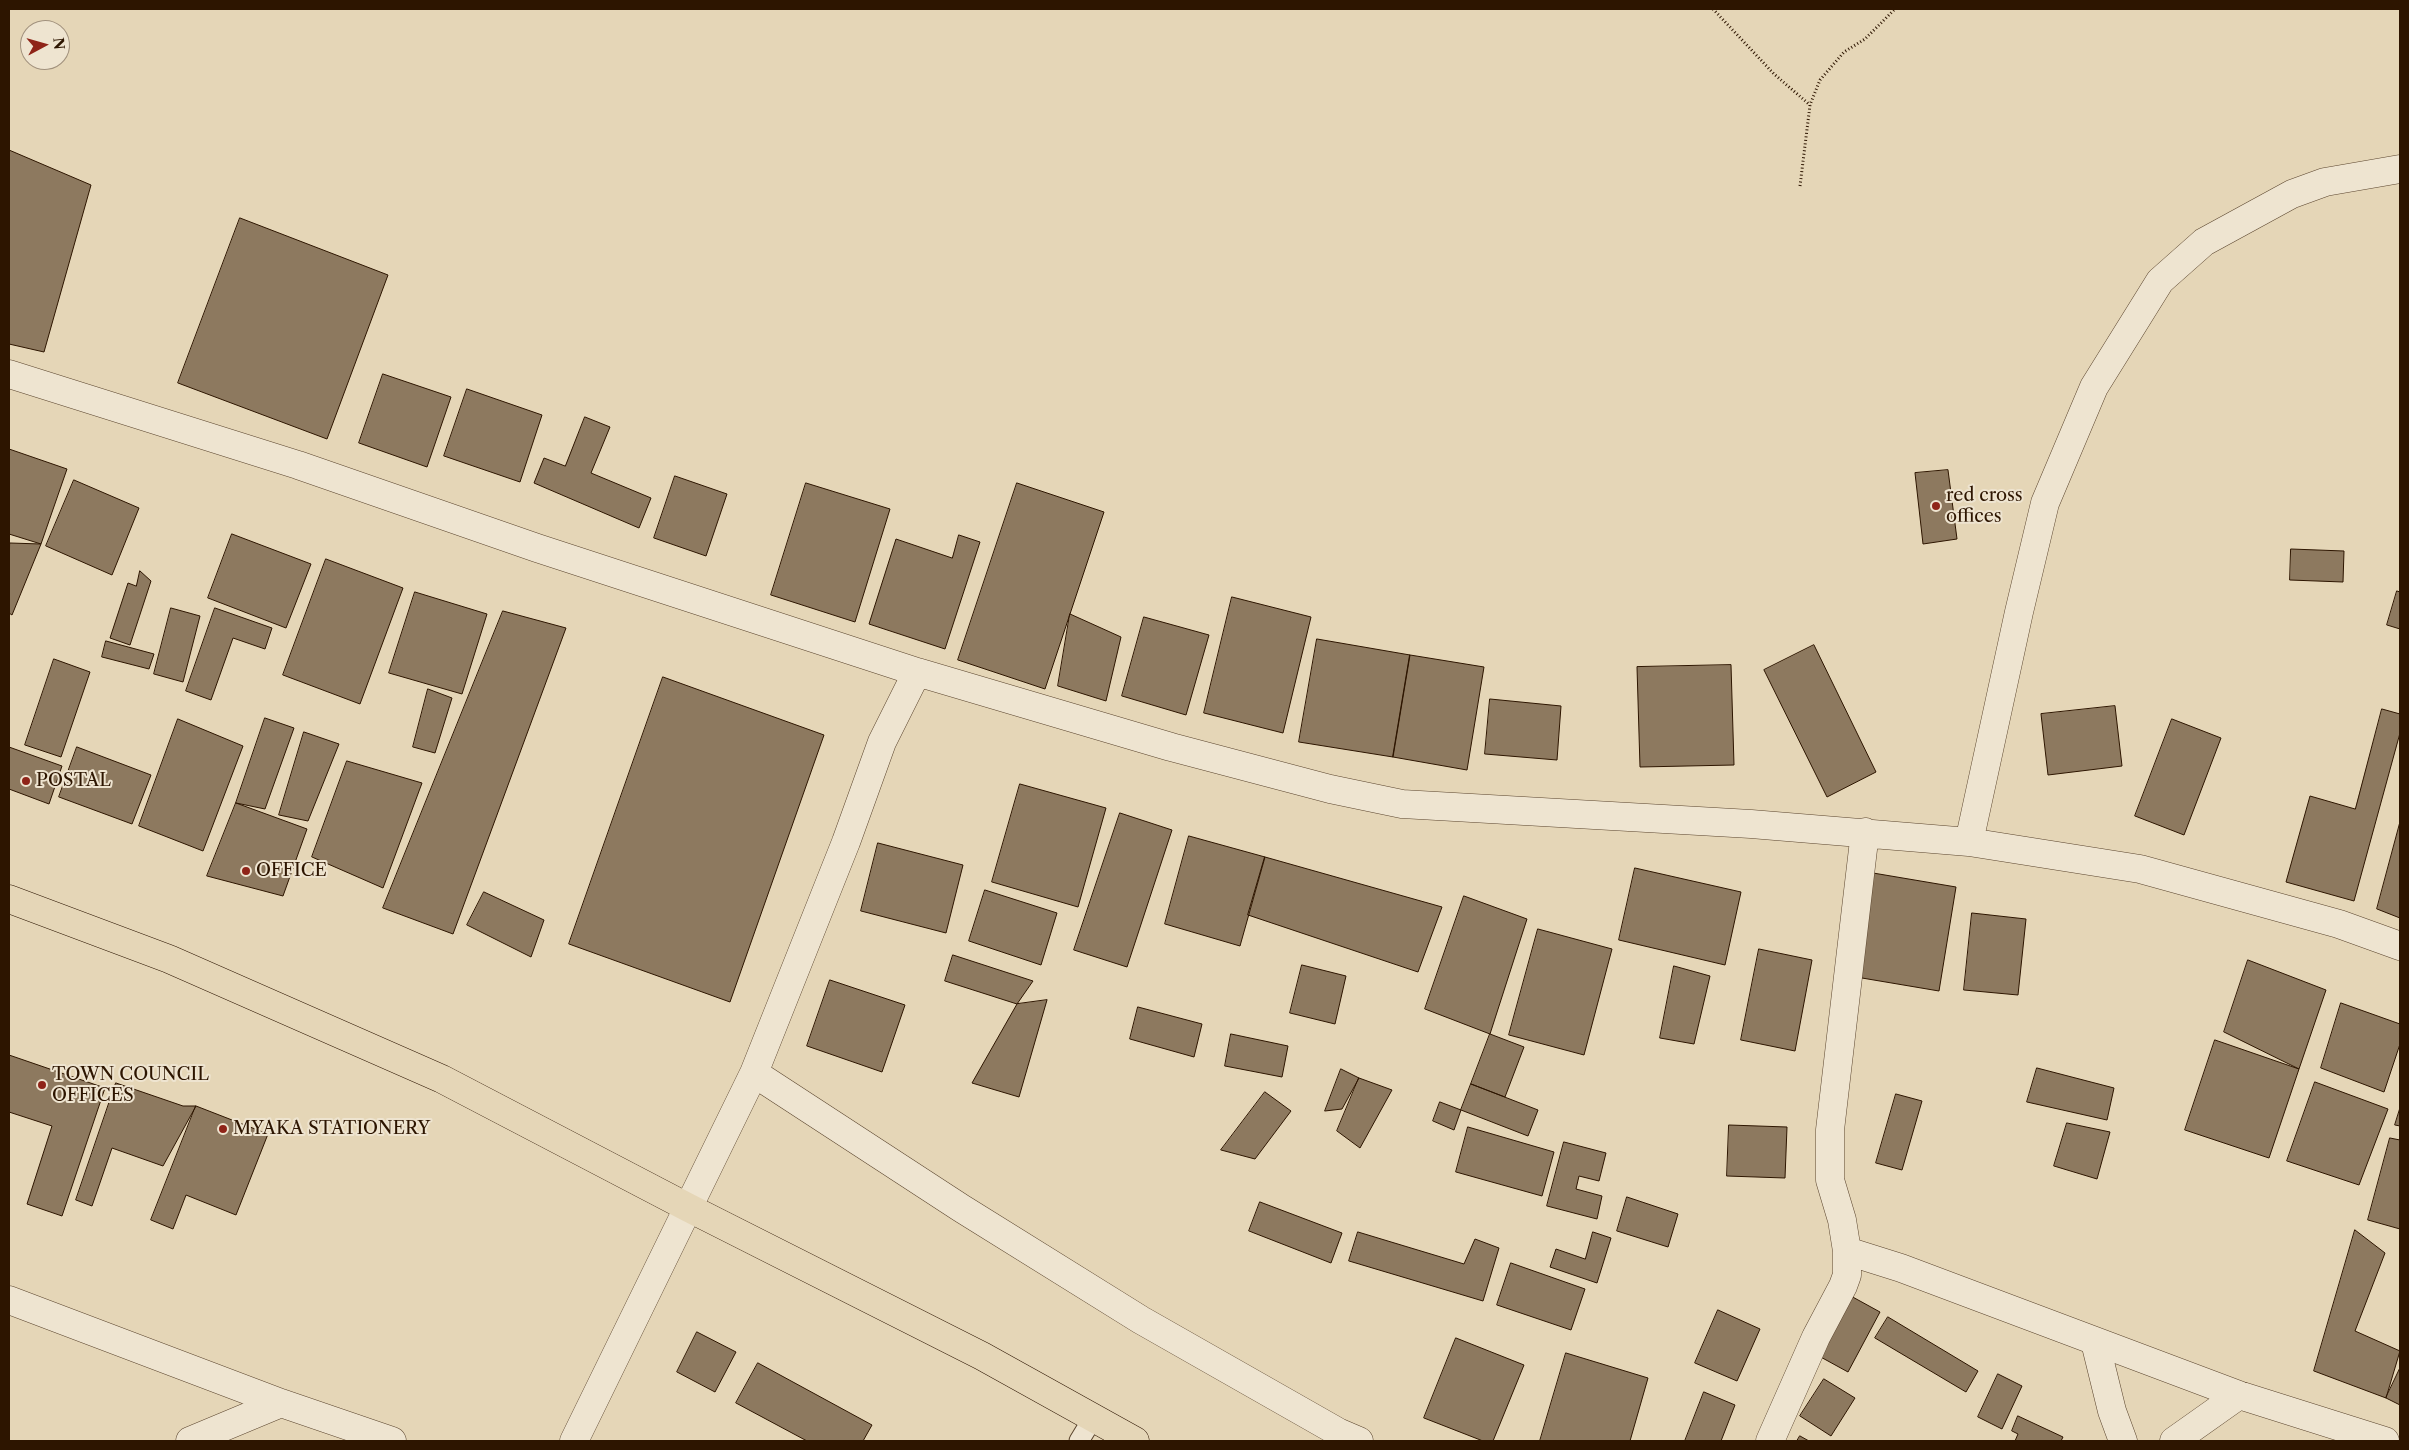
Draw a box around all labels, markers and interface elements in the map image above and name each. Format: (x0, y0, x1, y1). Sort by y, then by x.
north arrow (20, 20, 70, 70)
text: N (49, 37, 69, 51)
place label: red cross offices (1946, 485, 2023, 528)
marker: red cross offices (1930, 500, 1942, 512)
place label: POSTAL (36, 770, 111, 792)
marker: POSTAL (20, 775, 32, 787)
place label: OFFICE (256, 860, 327, 882)
marker: OFFICE (240, 865, 252, 877)
place label: TOWN COUNCIL OFFICES (52, 1064, 209, 1106)
marker: TOWN COUNCIL OFFICES (36, 1079, 48, 1091)
place label: MYAKA STATIONERY (233, 1118, 430, 1140)
marker: MYAKA STATIONERY (217, 1123, 229, 1135)

